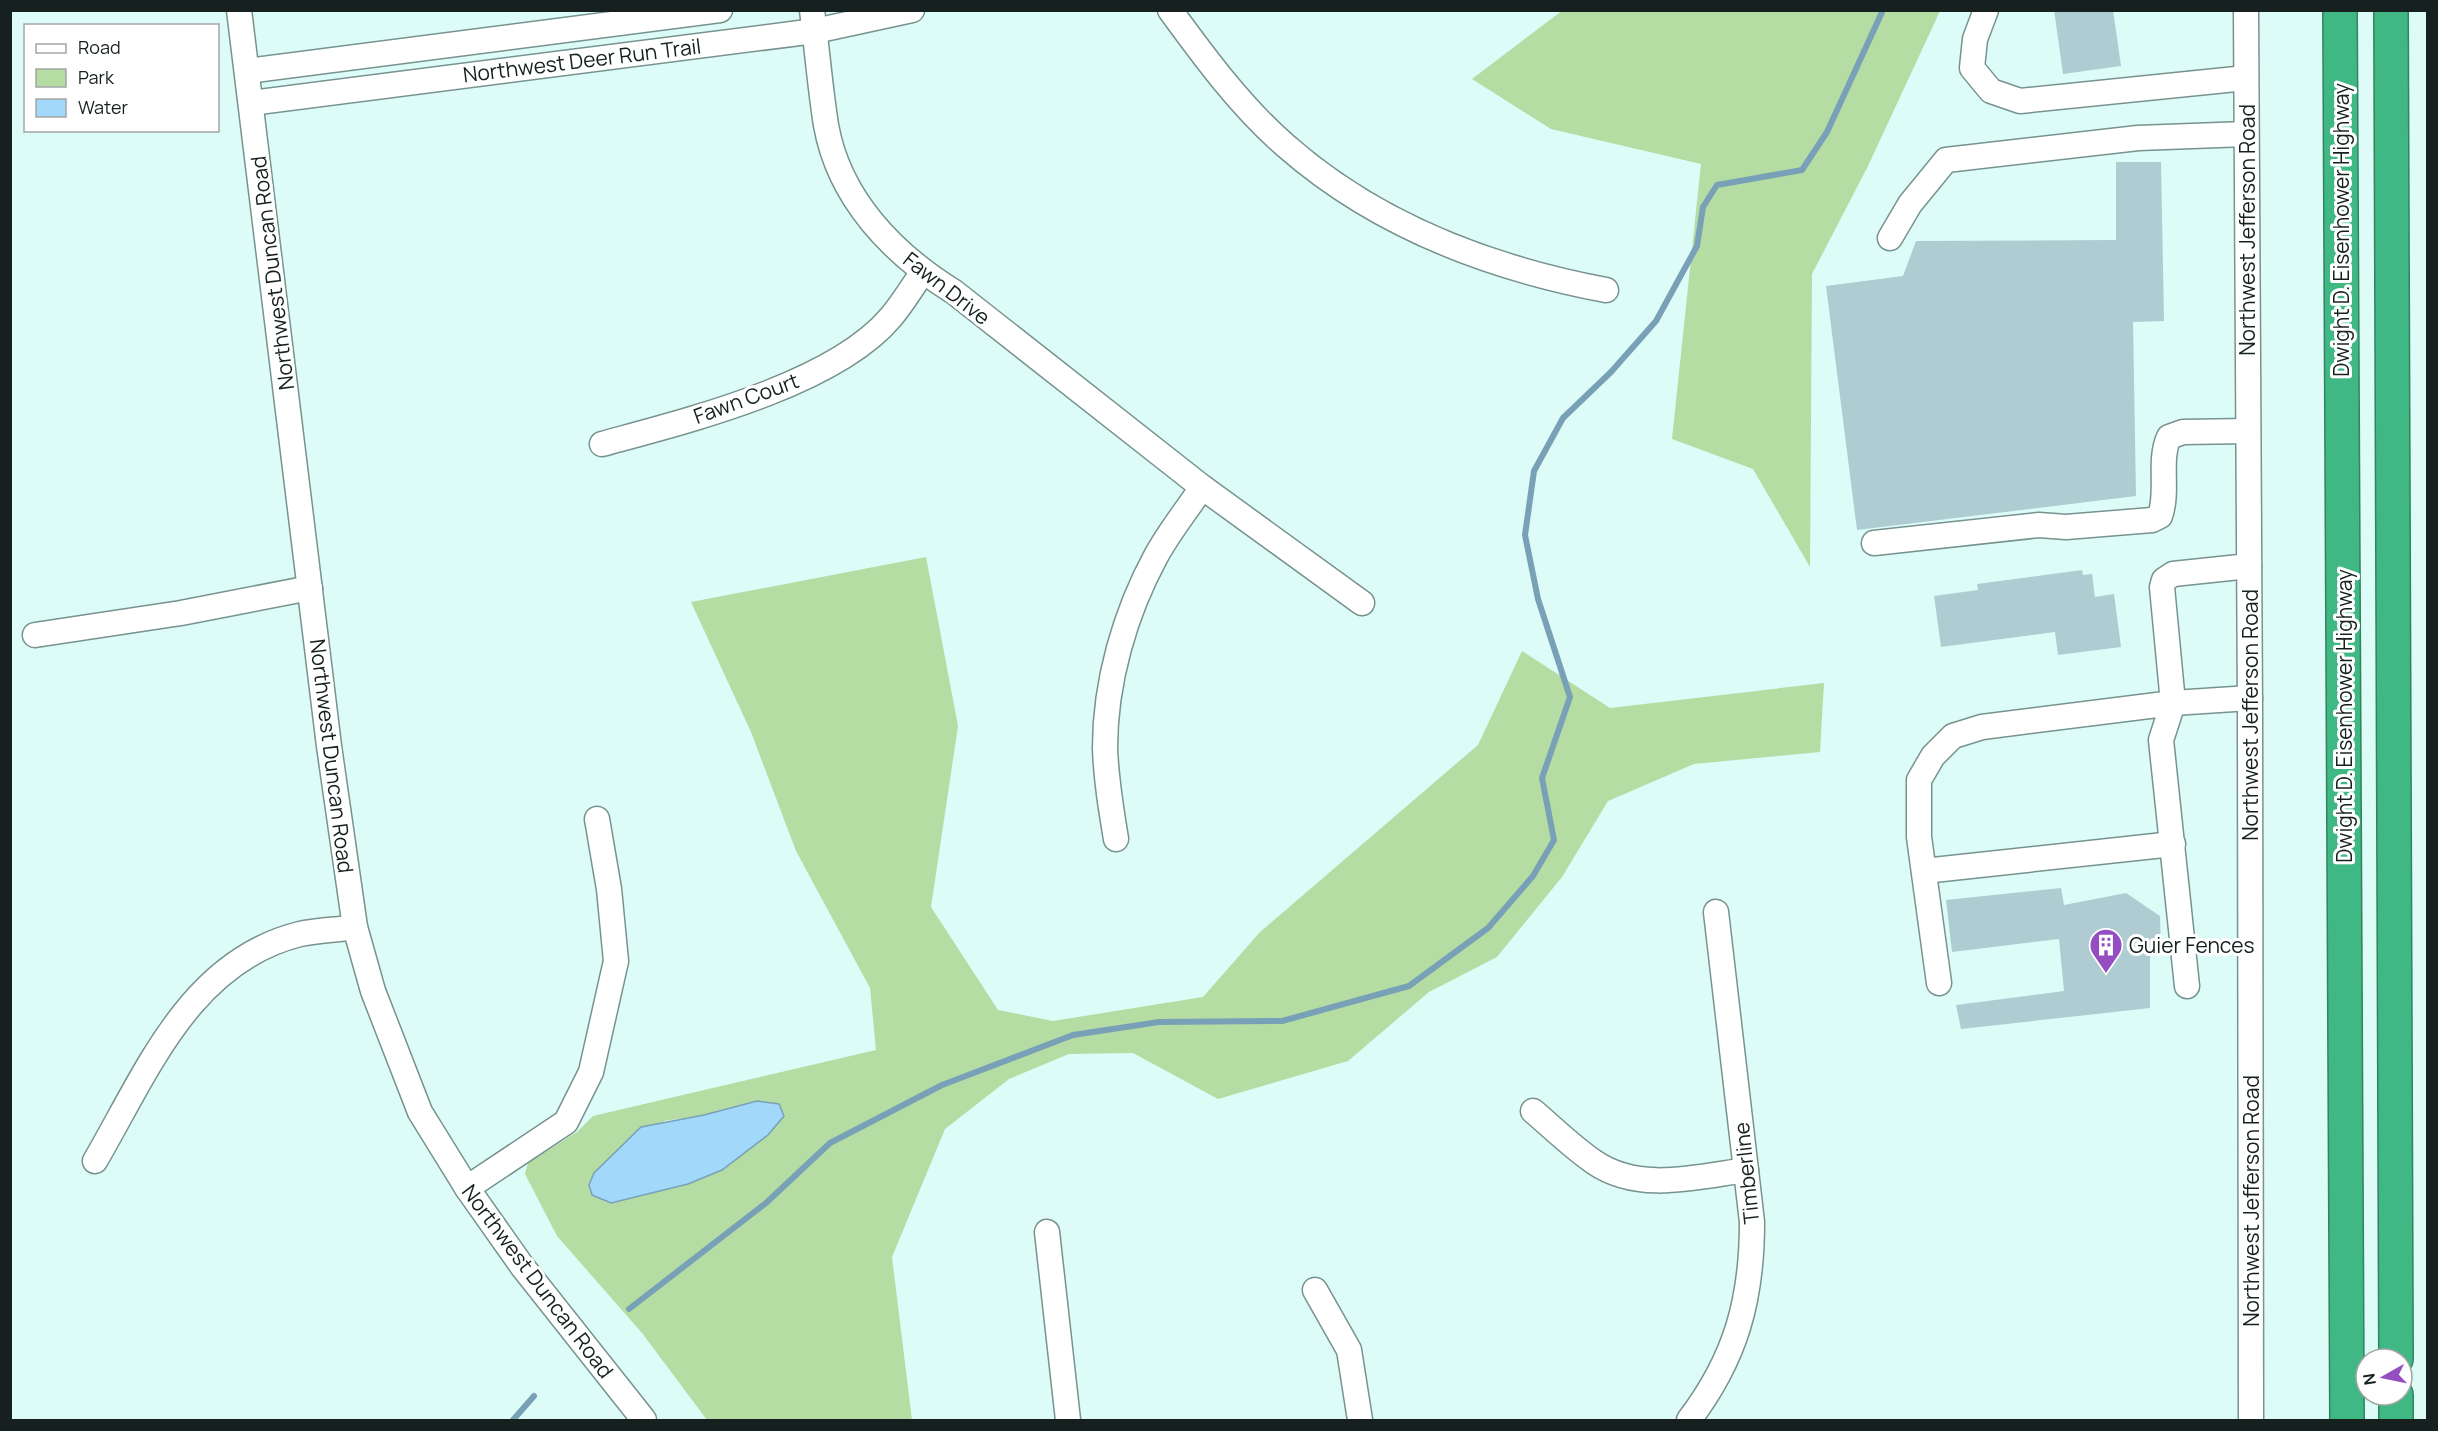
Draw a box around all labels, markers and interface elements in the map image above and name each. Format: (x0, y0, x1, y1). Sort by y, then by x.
legend (24, 24, 219, 132)
street label: Northwest Deer Run Trail (461, 31, 703, 89)
text: Road (78, 35, 121, 59)
text: Park (78, 65, 115, 89)
street label: Dwight D. Eisenhower Highway (2327, 83, 2355, 377)
text: Water (78, 95, 128, 119)
street label: Northwest Jefferson Road (2233, 104, 2261, 356)
street label: Northwest Duncan Road (244, 154, 300, 392)
street label: Fawn Drive (898, 245, 996, 331)
street label: Fawn Court (689, 366, 803, 430)
street label: Dwight D. Eisenhower Highway (2330, 569, 2358, 863)
street label: Northwest Jefferson Road (2236, 589, 2264, 841)
street label: Northwest Duncan Road (304, 637, 360, 875)
building icon: Guier Fences (2088, 927, 2124, 974)
place label: Guier Fences (2129, 931, 2254, 959)
street label: Northwest Jefferson Road (2237, 1075, 2265, 1327)
street label: Timberline (1727, 1121, 1765, 1225)
street label: Northwest Duncan Road (456, 1179, 620, 1383)
north arrow (2354, 1347, 2414, 1407)
text: N (2357, 1372, 2381, 1387)

